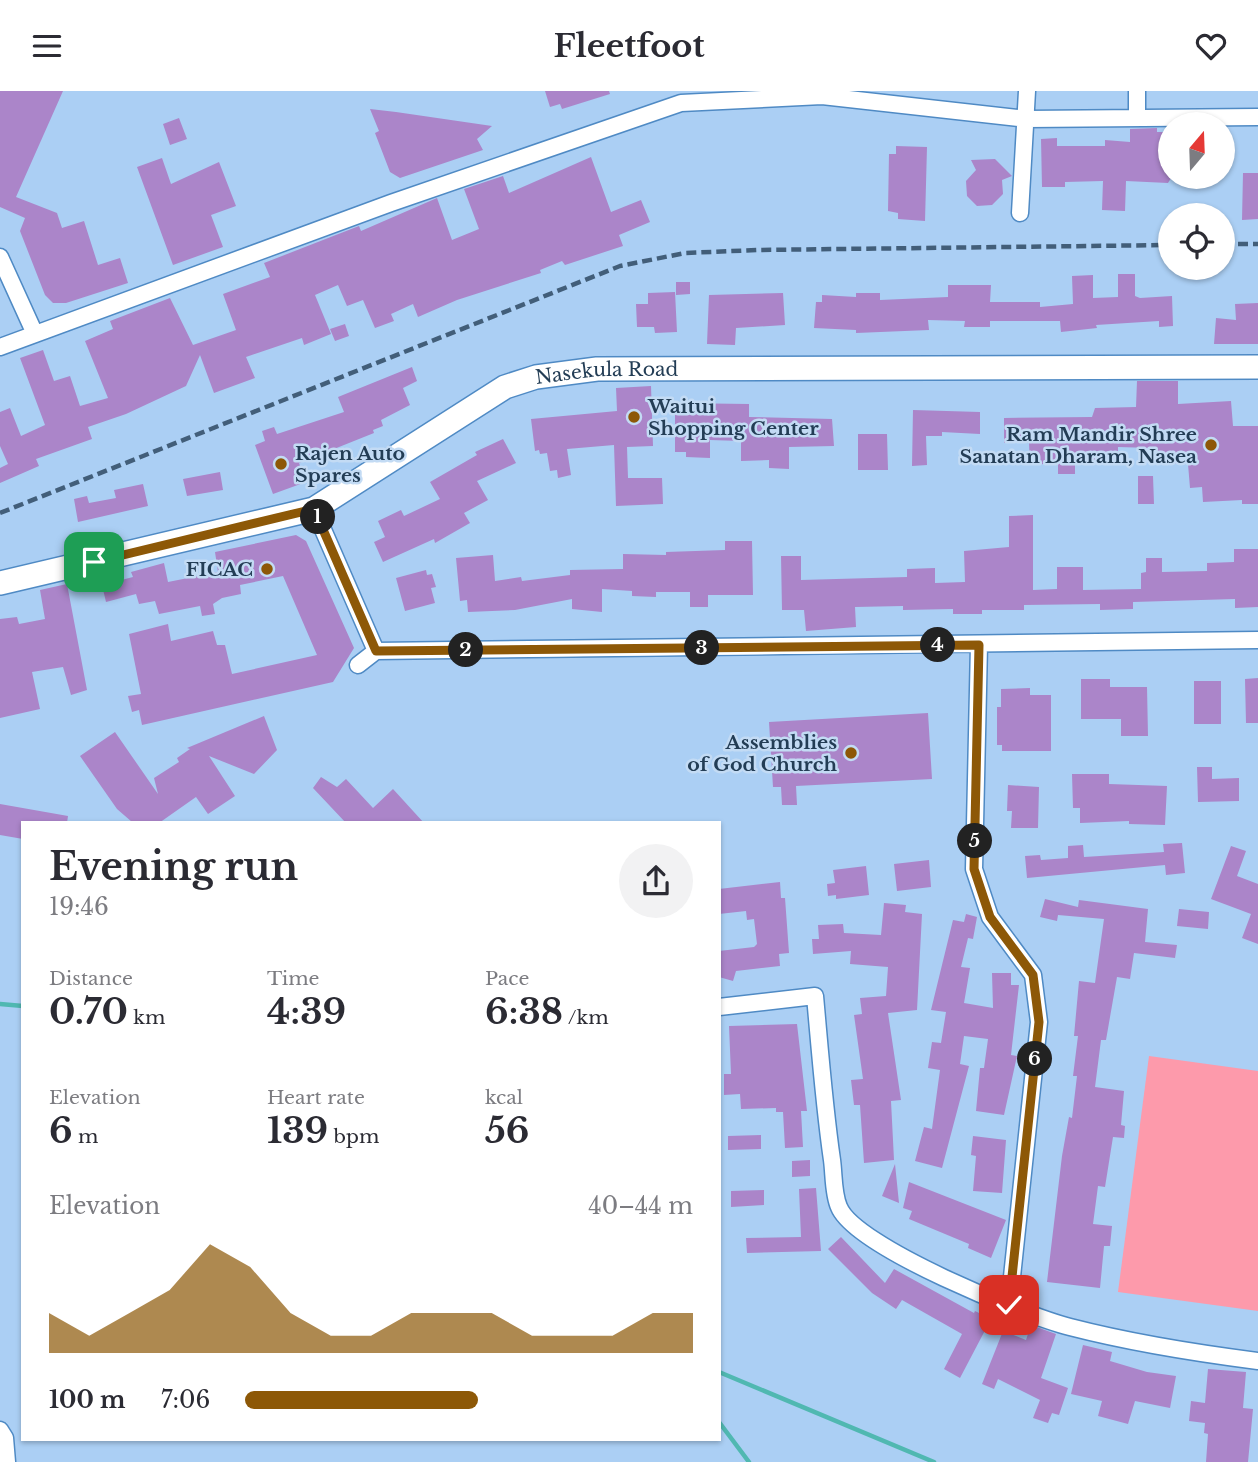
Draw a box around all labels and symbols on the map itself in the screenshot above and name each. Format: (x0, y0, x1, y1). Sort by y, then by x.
north arrow (1158, 112, 1236, 189)
street label: Nasekula Road (534, 357, 679, 388)
place label: Waitui Shopping Center (647, 395, 819, 440)
marker: Waitui Shopping Center (626, 409, 642, 425)
place label: Ram Mandir Shree Sanatan Dharam, Nasea (960, 423, 1197, 468)
marker: Ram Mandir Shree Sanatan Dharam, Nasea (1203, 437, 1219, 453)
place label: Rajen Auto Spares (295, 442, 405, 487)
marker: Rajen Auto Spares (273, 456, 289, 472)
pin: 1 (300, 499, 336, 535)
pin (64, 532, 124, 592)
place label: FICAC (186, 558, 253, 581)
marker: FICAC (259, 561, 275, 577)
pin: 4 (920, 627, 956, 663)
pin: 3 (684, 631, 720, 665)
pin: 2 (448, 633, 484, 667)
place label: Assemblies of God Church (687, 731, 837, 776)
marker: Assemblies of God Church (843, 745, 859, 761)
pin: 5 (958, 823, 992, 859)
pin: 6 (1018, 1041, 1052, 1077)
pin (979, 1275, 1039, 1335)

